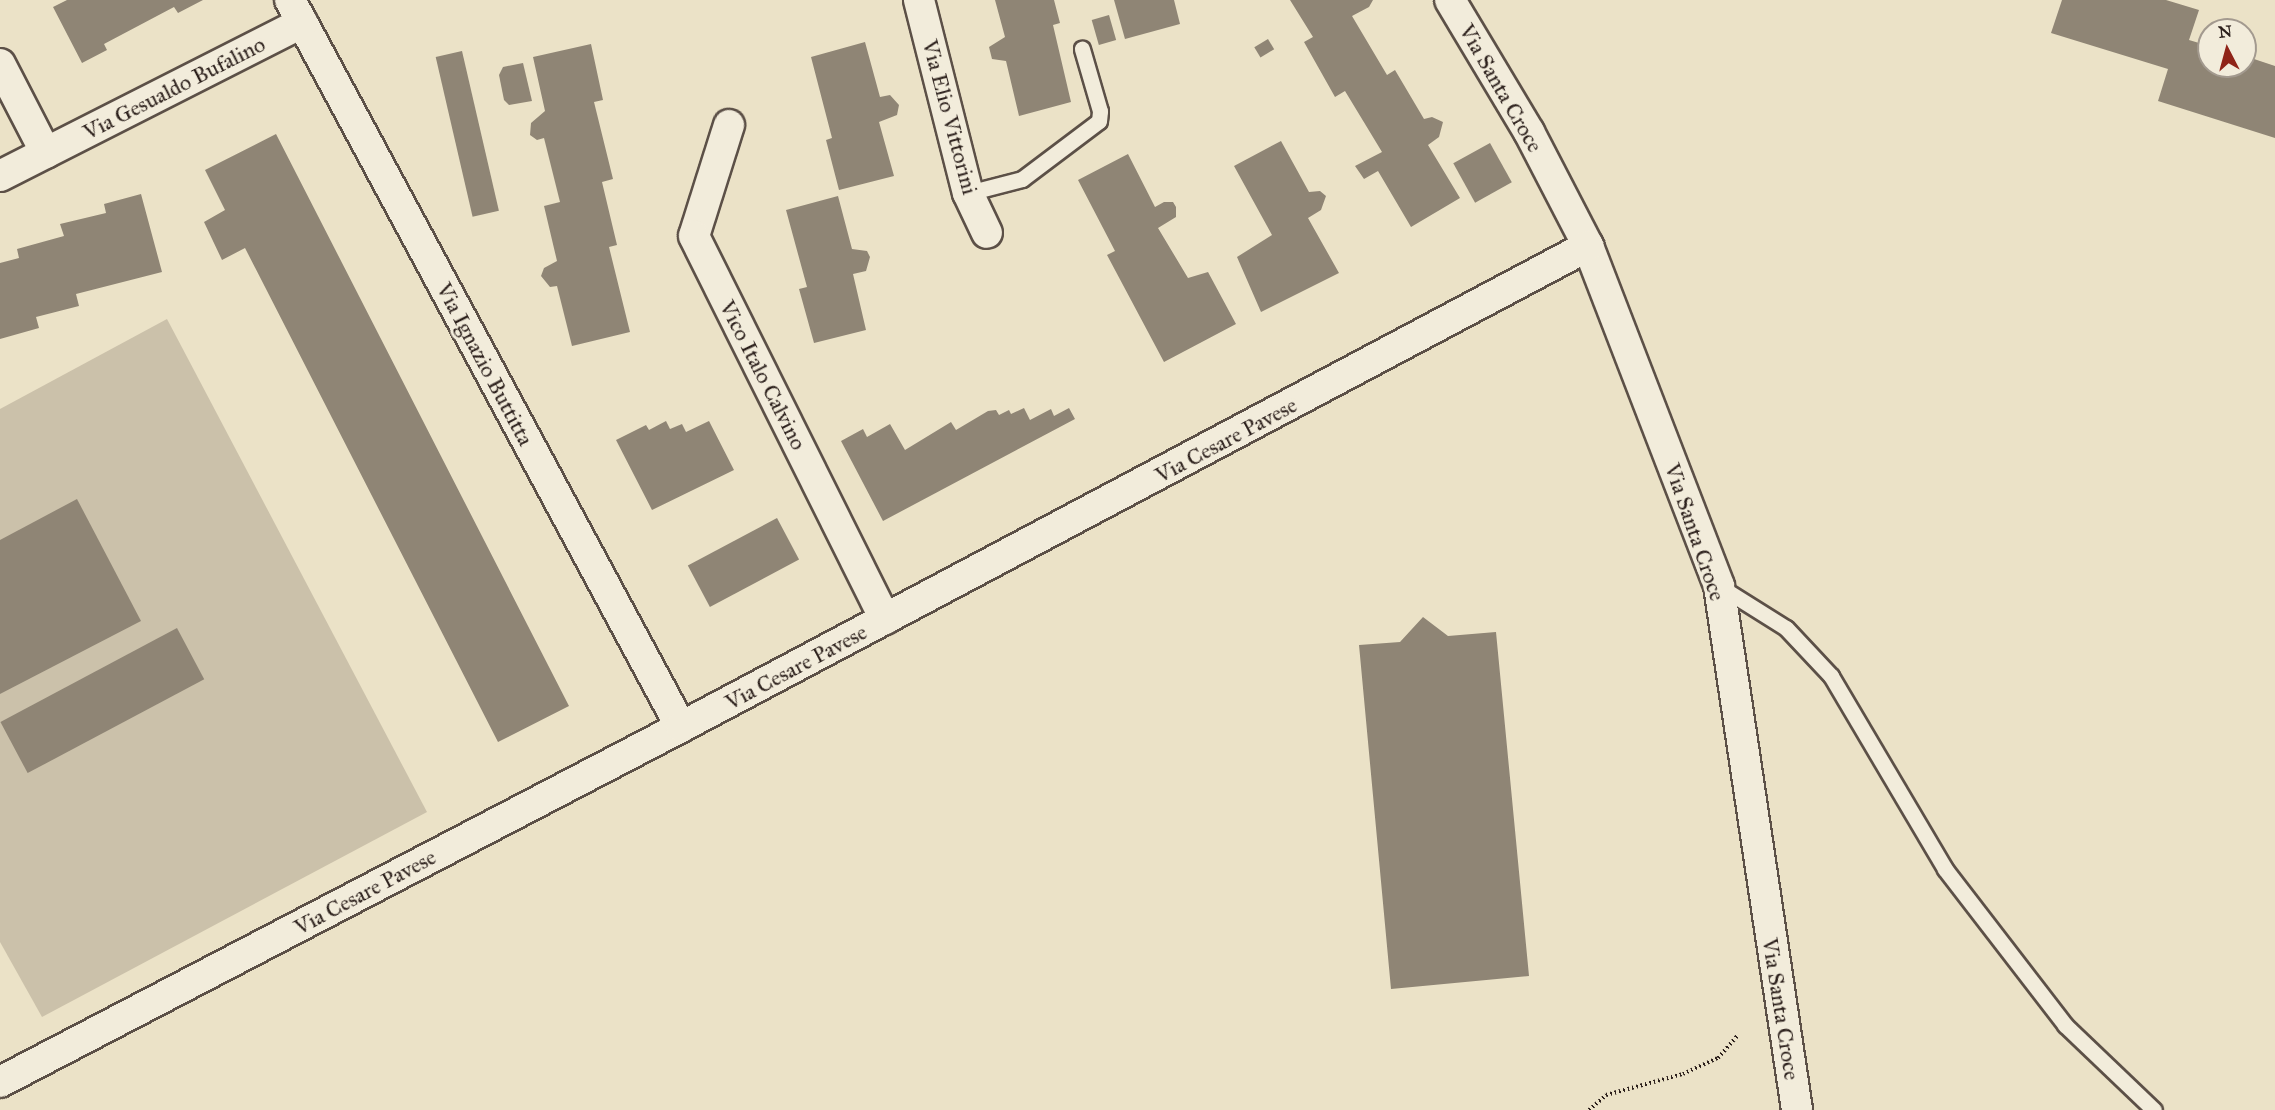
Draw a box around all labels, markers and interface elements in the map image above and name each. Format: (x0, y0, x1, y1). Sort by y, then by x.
north arrow (2197, 18, 2257, 78)
street label: Via Santa Croce (1454, 19, 1548, 157)
text: N (2218, 21, 2233, 42)
street label: Via Gesualdo Bufalino (79, 31, 269, 145)
street label: Via Elio Vittorini (917, 37, 983, 197)
street label: Via Ignazio Buttitta (431, 278, 539, 450)
street label: Vico Italo Calvino (714, 296, 812, 454)
street label: Via Cesare Pavese (1151, 392, 1301, 488)
street label: Via Santa Croce (1659, 460, 1731, 604)
street label: Via Cesare Pavese (721, 619, 871, 715)
street label: Via Cesare Pavese (290, 844, 440, 940)
street label: Via Santa Croce (1757, 936, 1805, 1082)

